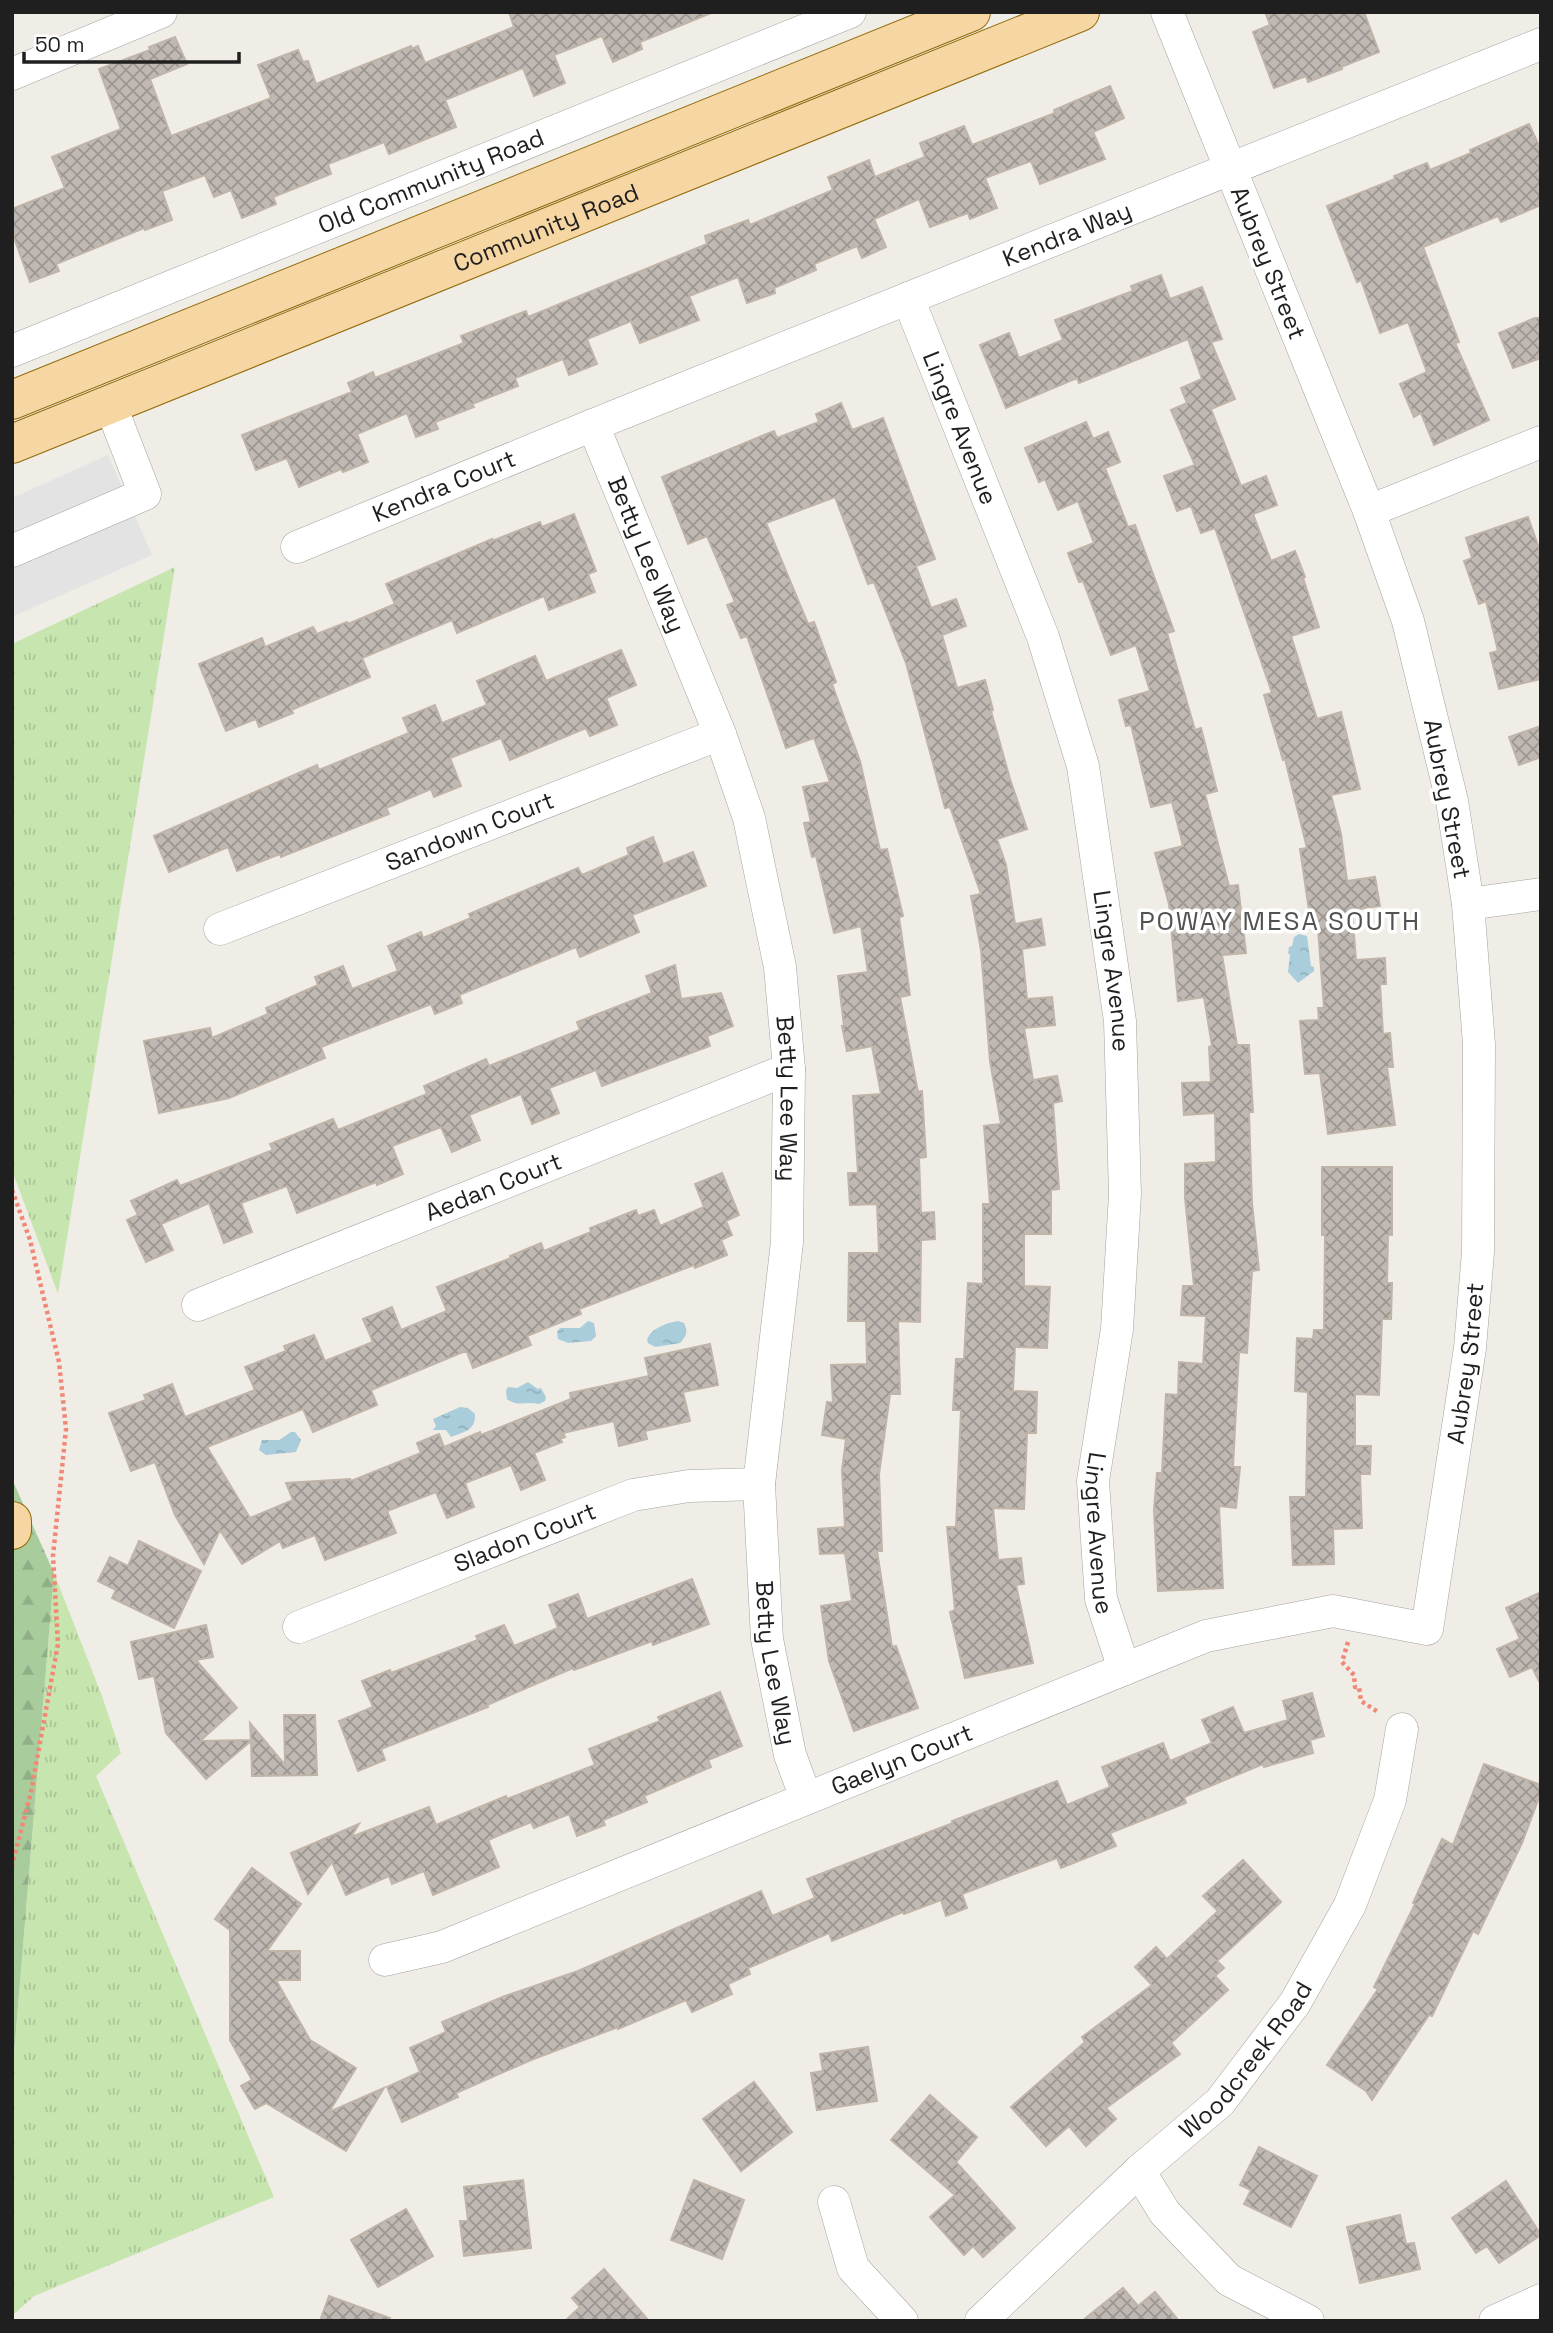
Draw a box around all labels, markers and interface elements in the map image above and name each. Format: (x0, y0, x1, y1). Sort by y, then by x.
scale bar (24, 21, 240, 65)
text: 50 m (35, 31, 85, 58)
street label: Old Community Road (314, 124, 548, 240)
street label: Community Road (449, 177, 643, 277)
street label: Aubrey Street (1224, 182, 1313, 344)
street label: Kendra Way (998, 194, 1136, 274)
street label: Lingre Avenue (916, 347, 1005, 509)
street label: Kendra Court (368, 443, 520, 529)
street label: Betty Lee Way (601, 472, 693, 637)
street label: Aubrey Street (1417, 716, 1478, 882)
street label: Sandown Court (381, 784, 558, 878)
street label: Lingre Avenue (1086, 888, 1137, 1052)
district label: POWAY MESA SOUTH (1139, 904, 1421, 938)
street label: Betty Lee Way (769, 1014, 805, 1182)
street label: Aedan Court (420, 1145, 566, 1228)
street label: Aubrey Street (1440, 1281, 1490, 1446)
street label: Lingre Avenue (1077, 1450, 1121, 1618)
street label: Sladon Court (449, 1495, 600, 1579)
street label: Betty Lee Way (749, 1580, 804, 1748)
street label: Gaelyn Court (826, 1717, 977, 1802)
street label: Woodcreek Road (1172, 1976, 1319, 2145)

